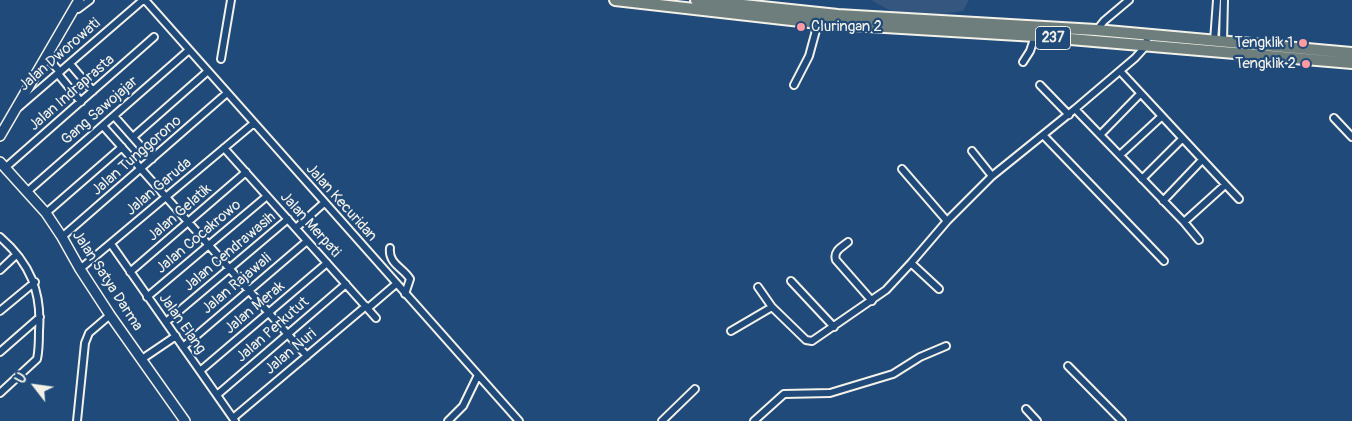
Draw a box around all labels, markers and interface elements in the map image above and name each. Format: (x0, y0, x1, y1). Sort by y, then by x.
street label: Jalan Dworowati (16, 15, 104, 95)
place label: Cluringan 2 (811, 18, 882, 36)
marker: Cluringan 2 (795, 21, 807, 33)
road number: 237 (1036, 26, 1070, 49)
place label: Tengklik 1 (1235, 34, 1293, 52)
marker: Tengklik 1 (1297, 37, 1309, 49)
street label: Jalan Indraprasta (26, 51, 118, 135)
place label: Tengklik 2 (1235, 55, 1296, 73)
marker: Tengklik 2 (1300, 58, 1312, 70)
street label: Gang Sawojajar (58, 73, 142, 149)
street label: Jalan Tunggorono (89, 112, 185, 200)
street label: Jalan Garuda (123, 154, 195, 220)
street label: Jalan Kecuridan (302, 161, 380, 245)
street label: Jalan Gelatik (145, 180, 215, 246)
street label: Jalan Merpati (276, 189, 344, 261)
street label: Jalan Cocakrowo (153, 196, 245, 278)
street label: Jalan Cendrawasih (181, 208, 279, 296)
street label: Jalan Satya Darma (68, 227, 146, 335)
street label: Jalan Rajawali (198, 250, 276, 318)
street label: Jalan Merak (221, 278, 289, 338)
street label: Jalan Elang (155, 290, 209, 358)
street label: Jalan Perkutut (233, 294, 313, 366)
street label: Jalan Nuri (262, 325, 320, 379)
north arrow (10, 361, 60, 411)
text: U (12, 370, 31, 387)

